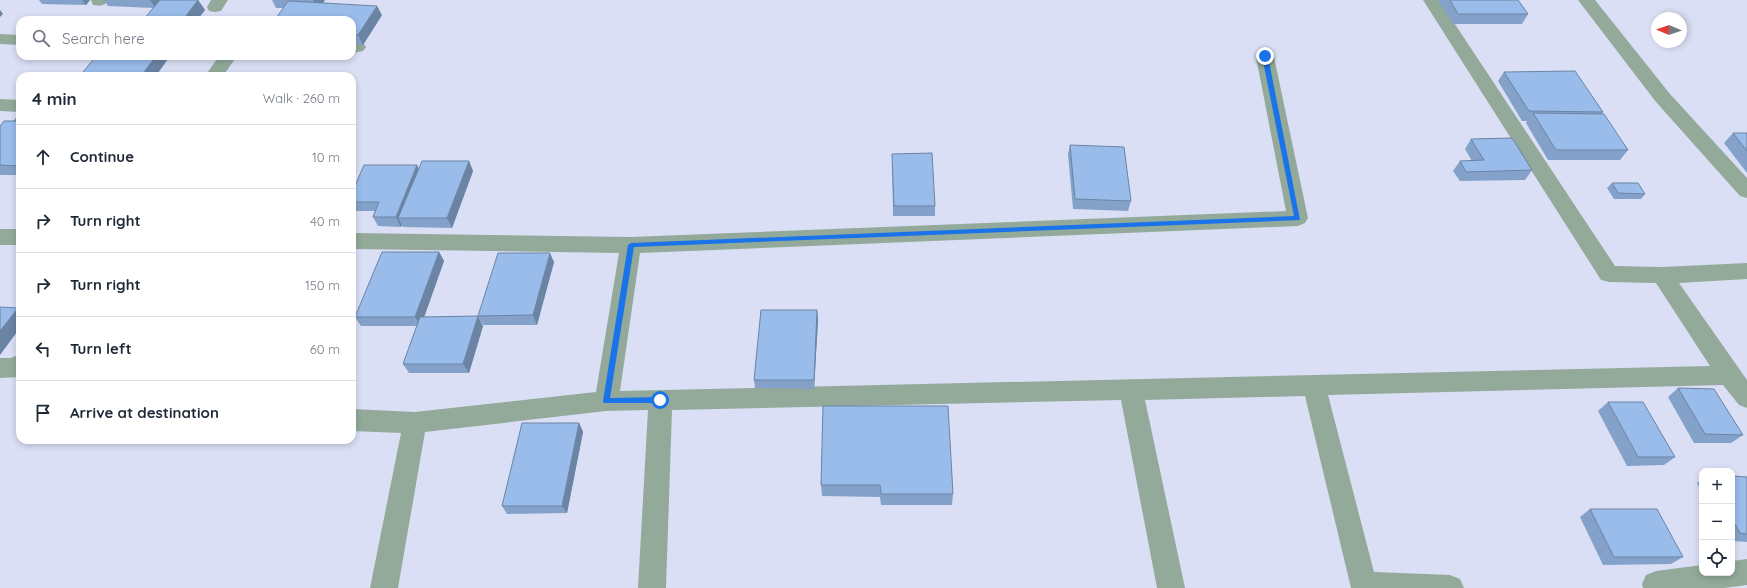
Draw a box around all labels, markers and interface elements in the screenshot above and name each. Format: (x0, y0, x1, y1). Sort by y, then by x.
north arrow (1651, 12, 1687, 48)
search box (16, 16, 356, 60)
icon: search (30, 27, 52, 49)
text: Search here (62, 29, 145, 48)
route end (1256, 47, 1274, 65)
text: 4 min (32, 88, 77, 109)
text: Walk · 260 m (263, 90, 340, 106)
icon: ahead (32, 146, 54, 168)
text: Continue (70, 147, 134, 166)
text: 10 m (312, 149, 340, 165)
icon: right (32, 210, 54, 232)
text: Turn right (70, 211, 141, 230)
text: 40 m (310, 213, 340, 229)
icon: right (32, 274, 54, 296)
text: Turn right (70, 275, 141, 294)
text: 150 m (305, 277, 340, 293)
icon: left (32, 338, 54, 360)
text: Turn left (70, 339, 132, 358)
text: 60 m (310, 341, 340, 357)
route start (651, 391, 669, 409)
icon: arrive (32, 402, 54, 424)
text: Arrive at destination (70, 403, 219, 422)
map controls (1699, 468, 1735, 576)
button: + (1699, 468, 1735, 504)
button: − (1699, 504, 1735, 540)
button: locate (1699, 540, 1735, 576)

